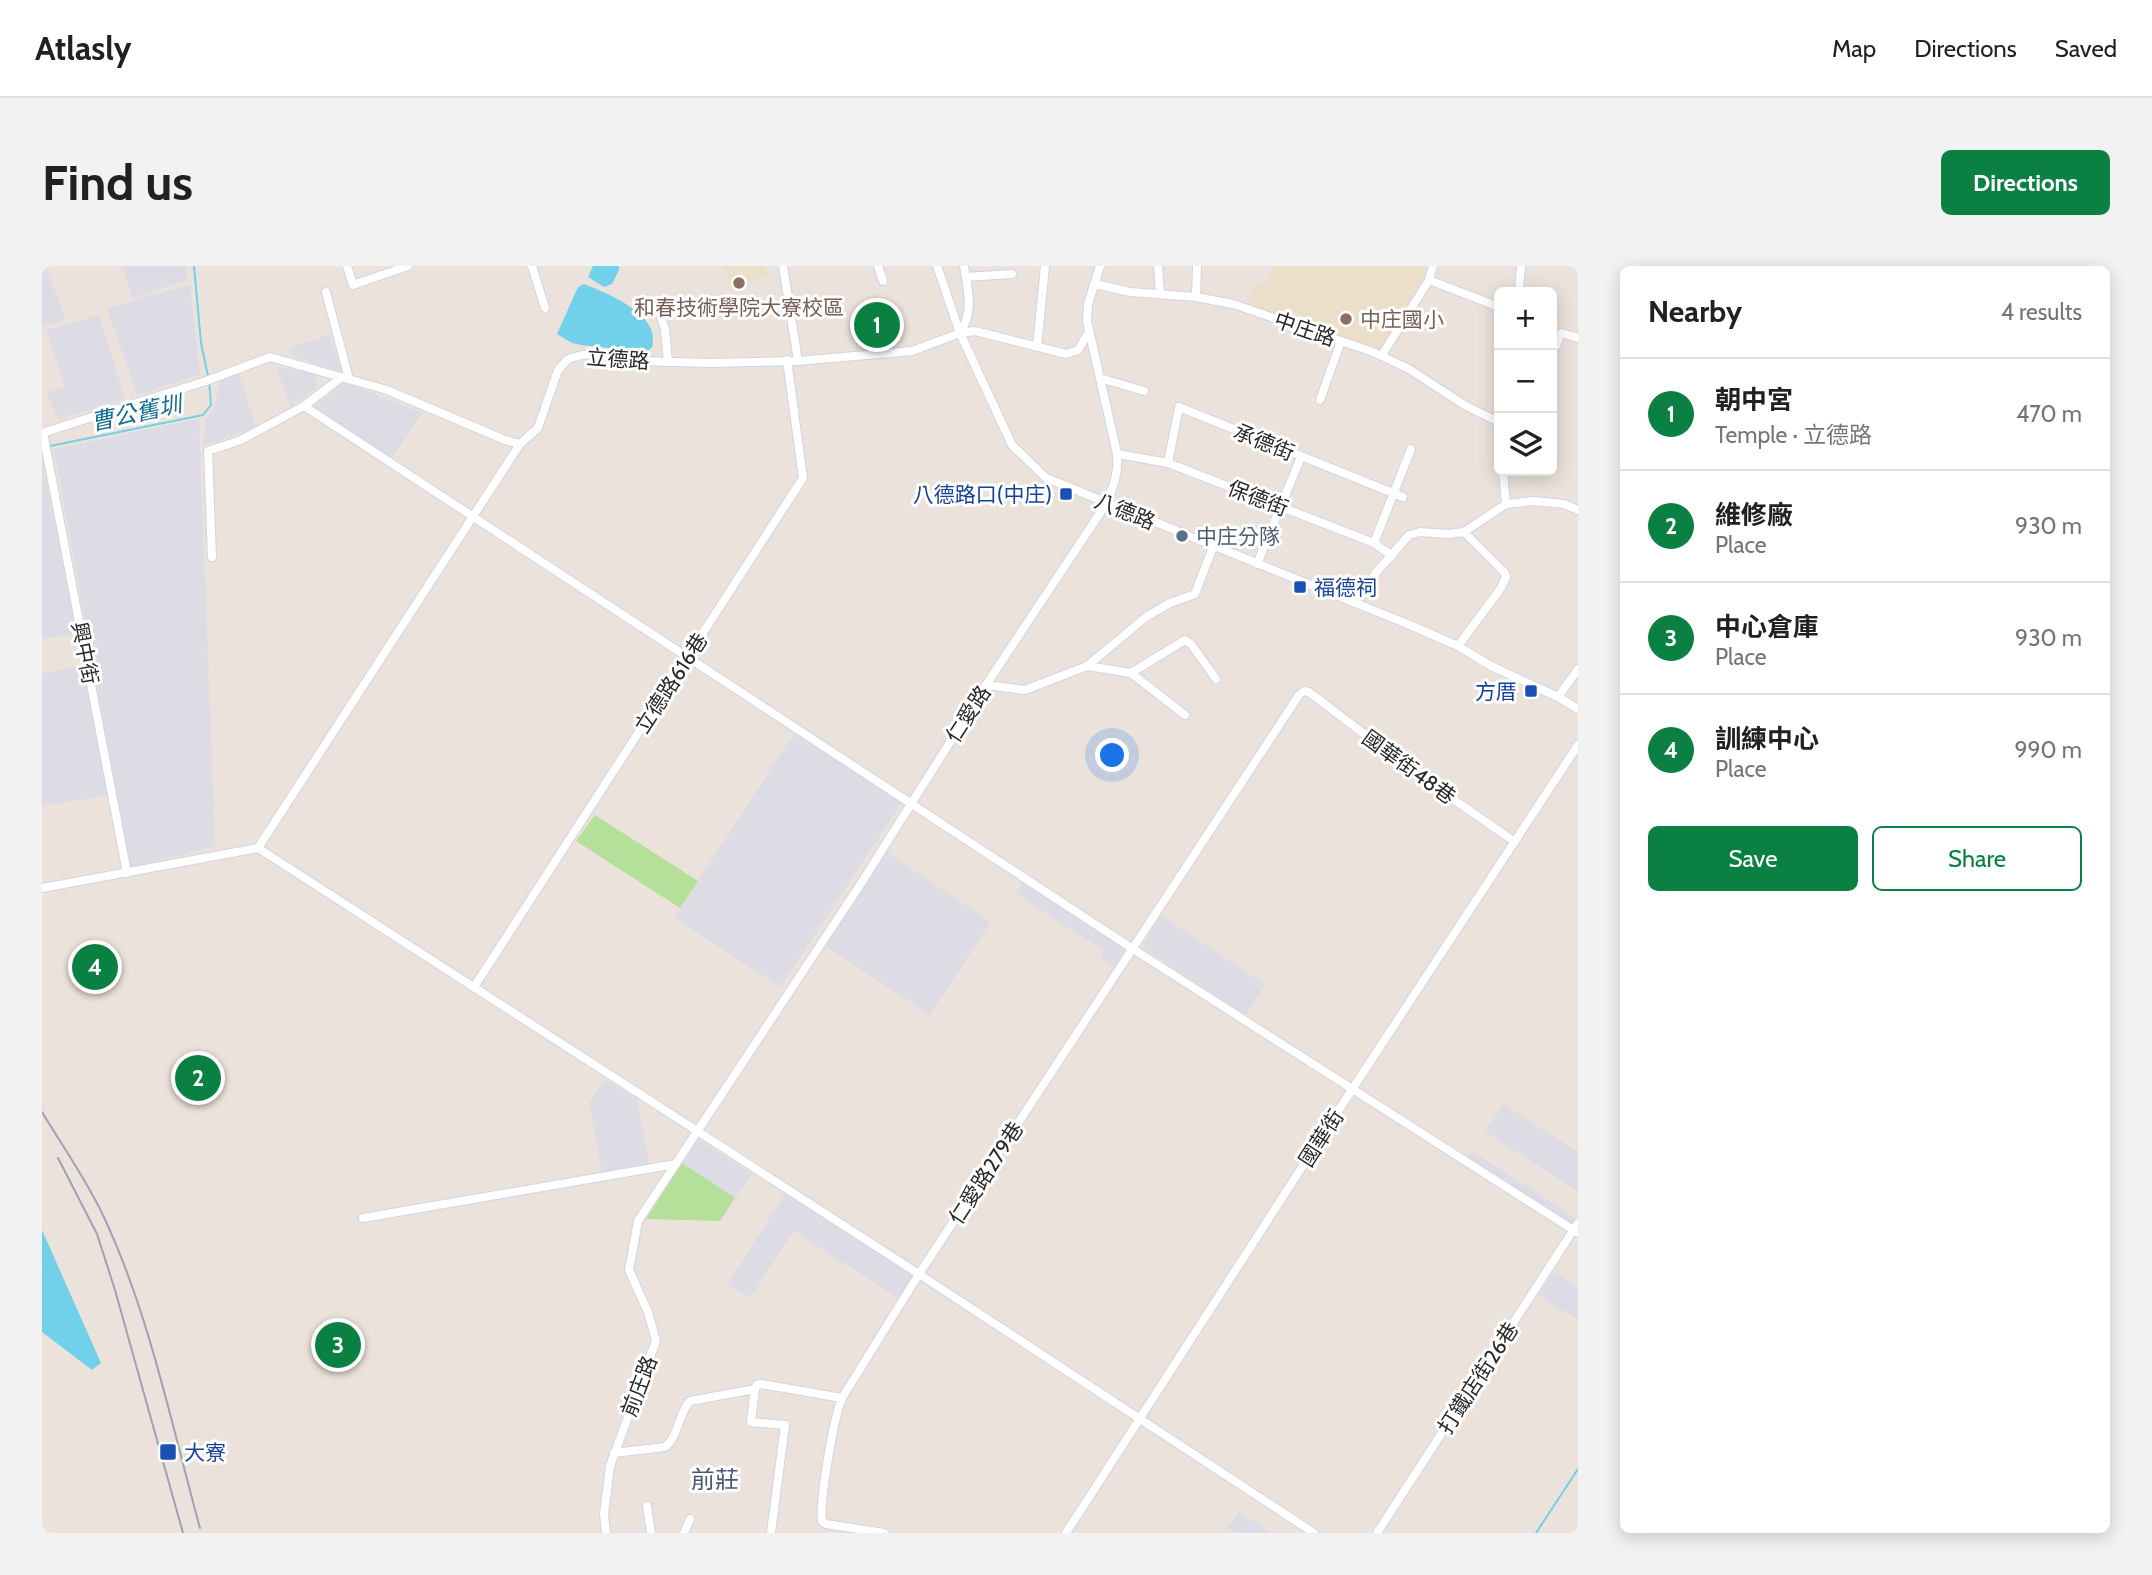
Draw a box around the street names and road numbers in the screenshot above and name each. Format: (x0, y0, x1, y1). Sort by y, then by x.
street label: 中庄路 (1271, 307, 1339, 351)
street label: 立德路 (586, 344, 650, 374)
street label: 承德街 (1230, 419, 1298, 465)
street label: 保德街 (1224, 475, 1292, 521)
street label: 八德路 (1091, 488, 1159, 534)
street label: 興中街 (67, 620, 103, 686)
street label: 立德路616巷 (629, 628, 713, 738)
street label: 仁愛路 (940, 681, 996, 747)
street label: 國華街48巷 (1358, 725, 1460, 809)
street label: 國華街 (1293, 1105, 1349, 1171)
street label: 仁愛路279巷 (944, 1117, 1028, 1229)
street label: 打鐵店街26巷 (1433, 1318, 1523, 1438)
street label: 前庄路 (616, 1352, 662, 1420)

